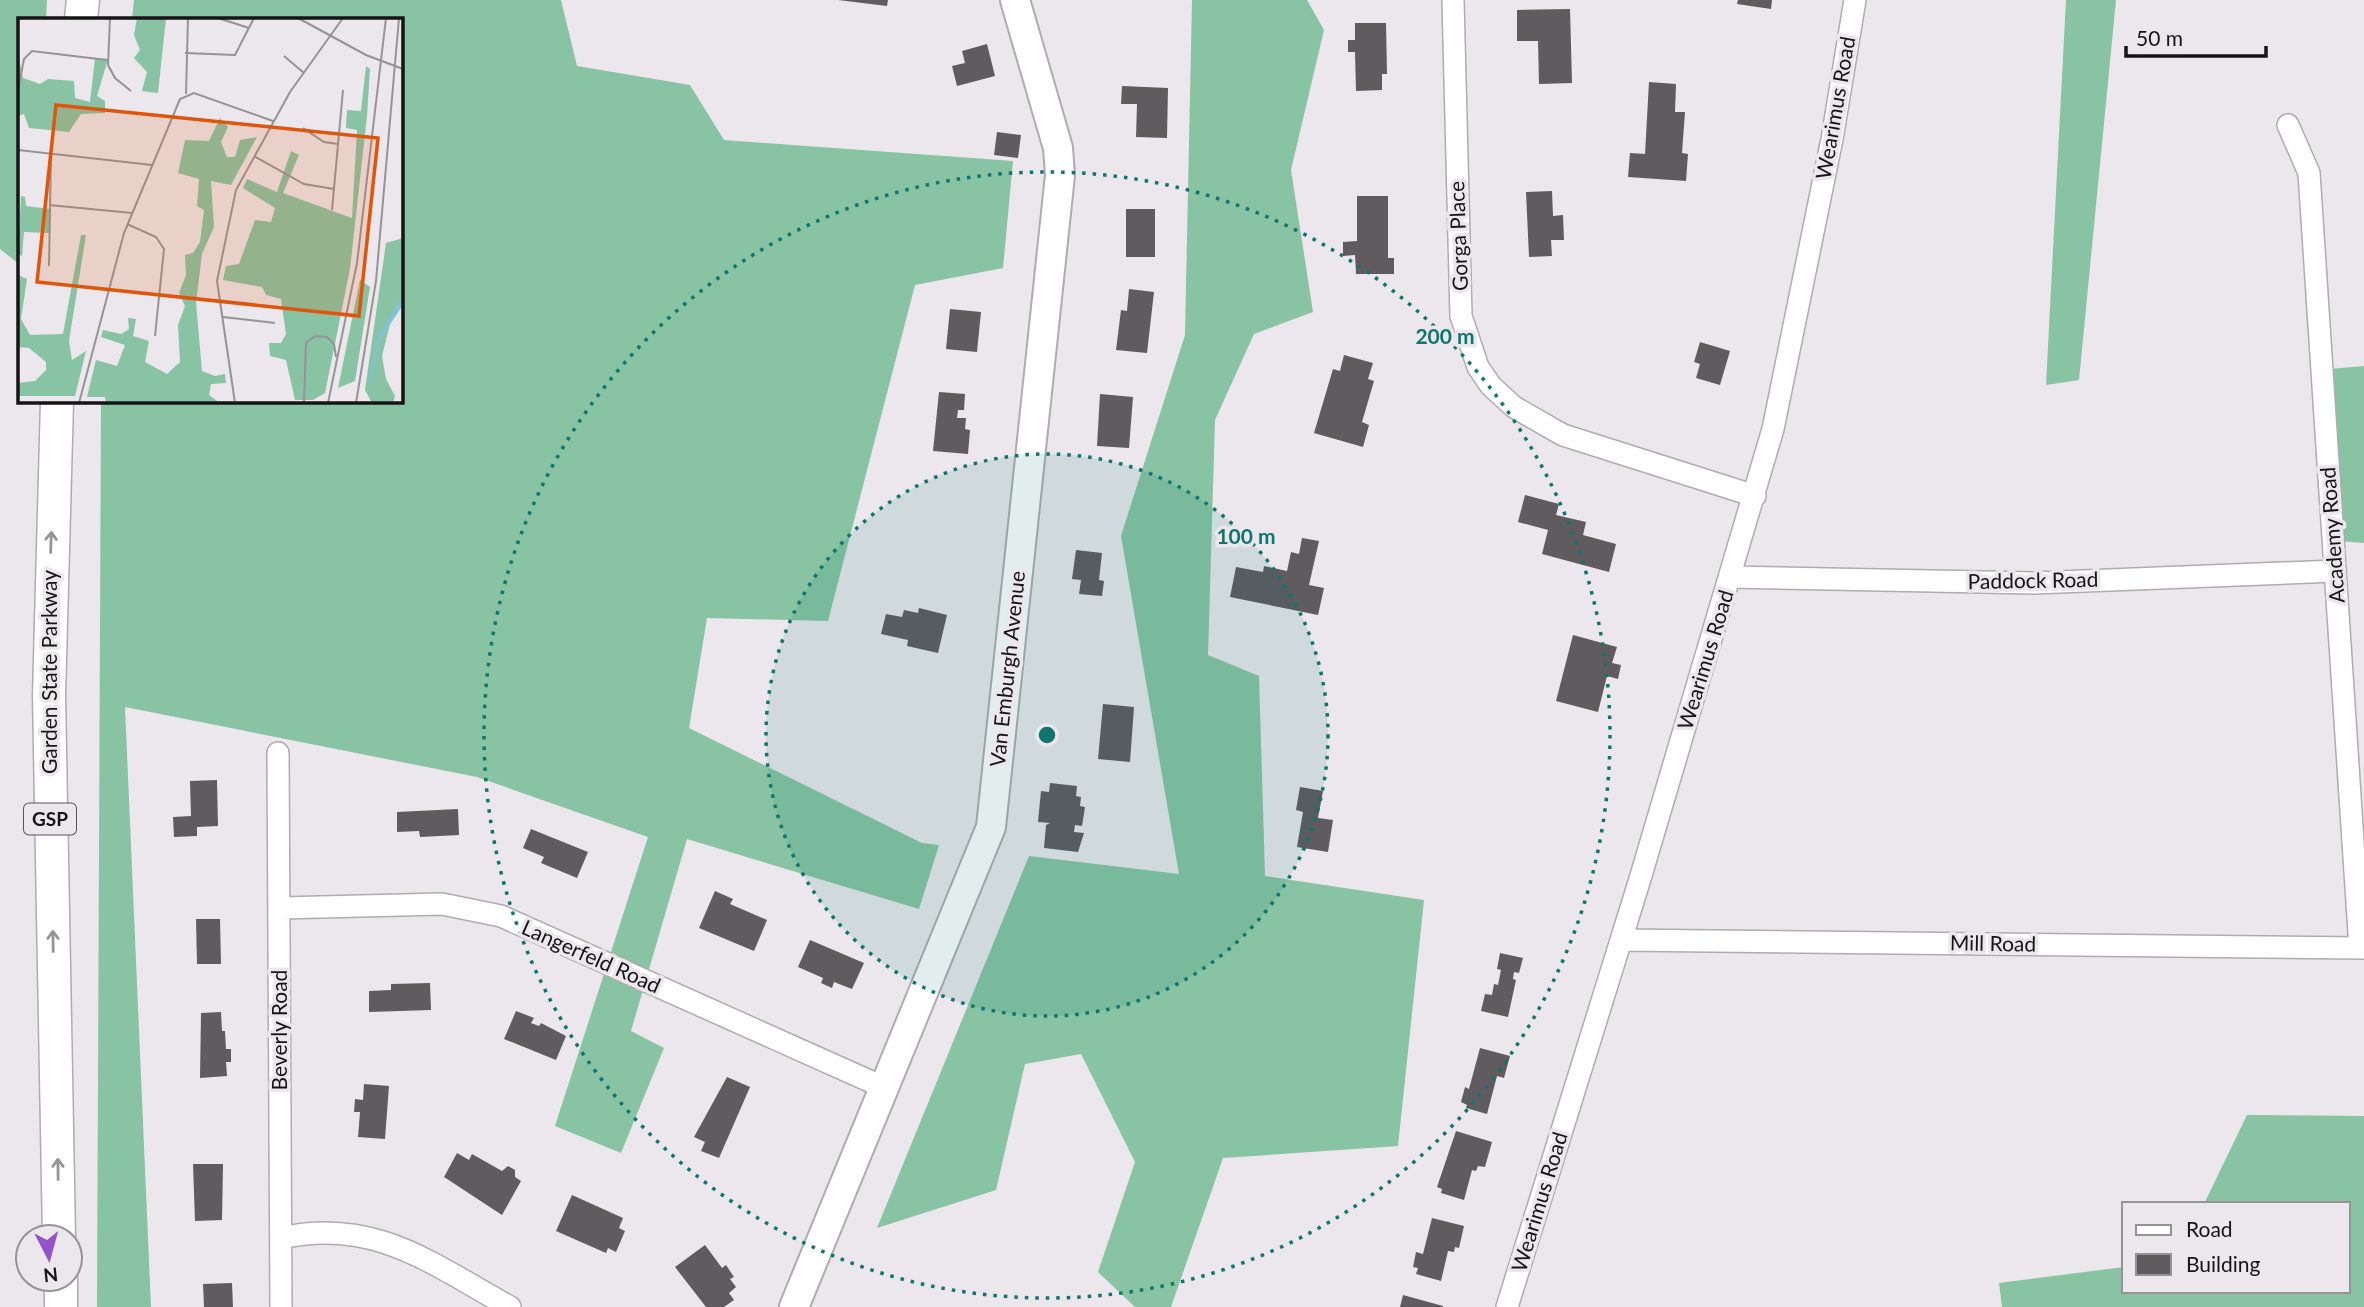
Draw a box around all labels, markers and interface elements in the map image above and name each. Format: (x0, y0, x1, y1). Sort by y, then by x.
scale bar (2126, 14, 2266, 58)
inset map (18, 18, 402, 402)
text: 50 m (2136, 25, 2183, 50)
street label: Wearimus Road (1810, 34, 1859, 181)
street label: Gorga Place (1443, 181, 1472, 292)
text: 200 m (1415, 323, 1475, 348)
street label: Academy Road (2314, 466, 2349, 604)
text: 100 m (1216, 523, 1276, 548)
one-way arrow (45, 531, 58, 554)
street label: Paddock Road (1967, 566, 2099, 593)
street label: Garden State Parkway (36, 570, 61, 774)
street label: Van Emburgh Avenue (984, 570, 1029, 768)
street label: Wearimus Road (1671, 587, 1738, 732)
centre of rings (1035, 723, 1059, 747)
road number: GSP (24, 804, 76, 834)
street label: Langerfeld Road (518, 914, 665, 997)
street label: Mill Road (1950, 929, 2036, 956)
one-way arrow (46, 930, 59, 953)
street label: Beverly Road (266, 970, 291, 1090)
street label: Wearimus Road (1505, 1129, 1572, 1274)
one-way arrow (51, 1158, 64, 1181)
legend (2122, 1202, 2350, 1293)
text: Road (2186, 1216, 2233, 1241)
north arrow (14, 1223, 84, 1293)
text: Building (2186, 1251, 2261, 1276)
text: N (42, 1263, 59, 1288)

